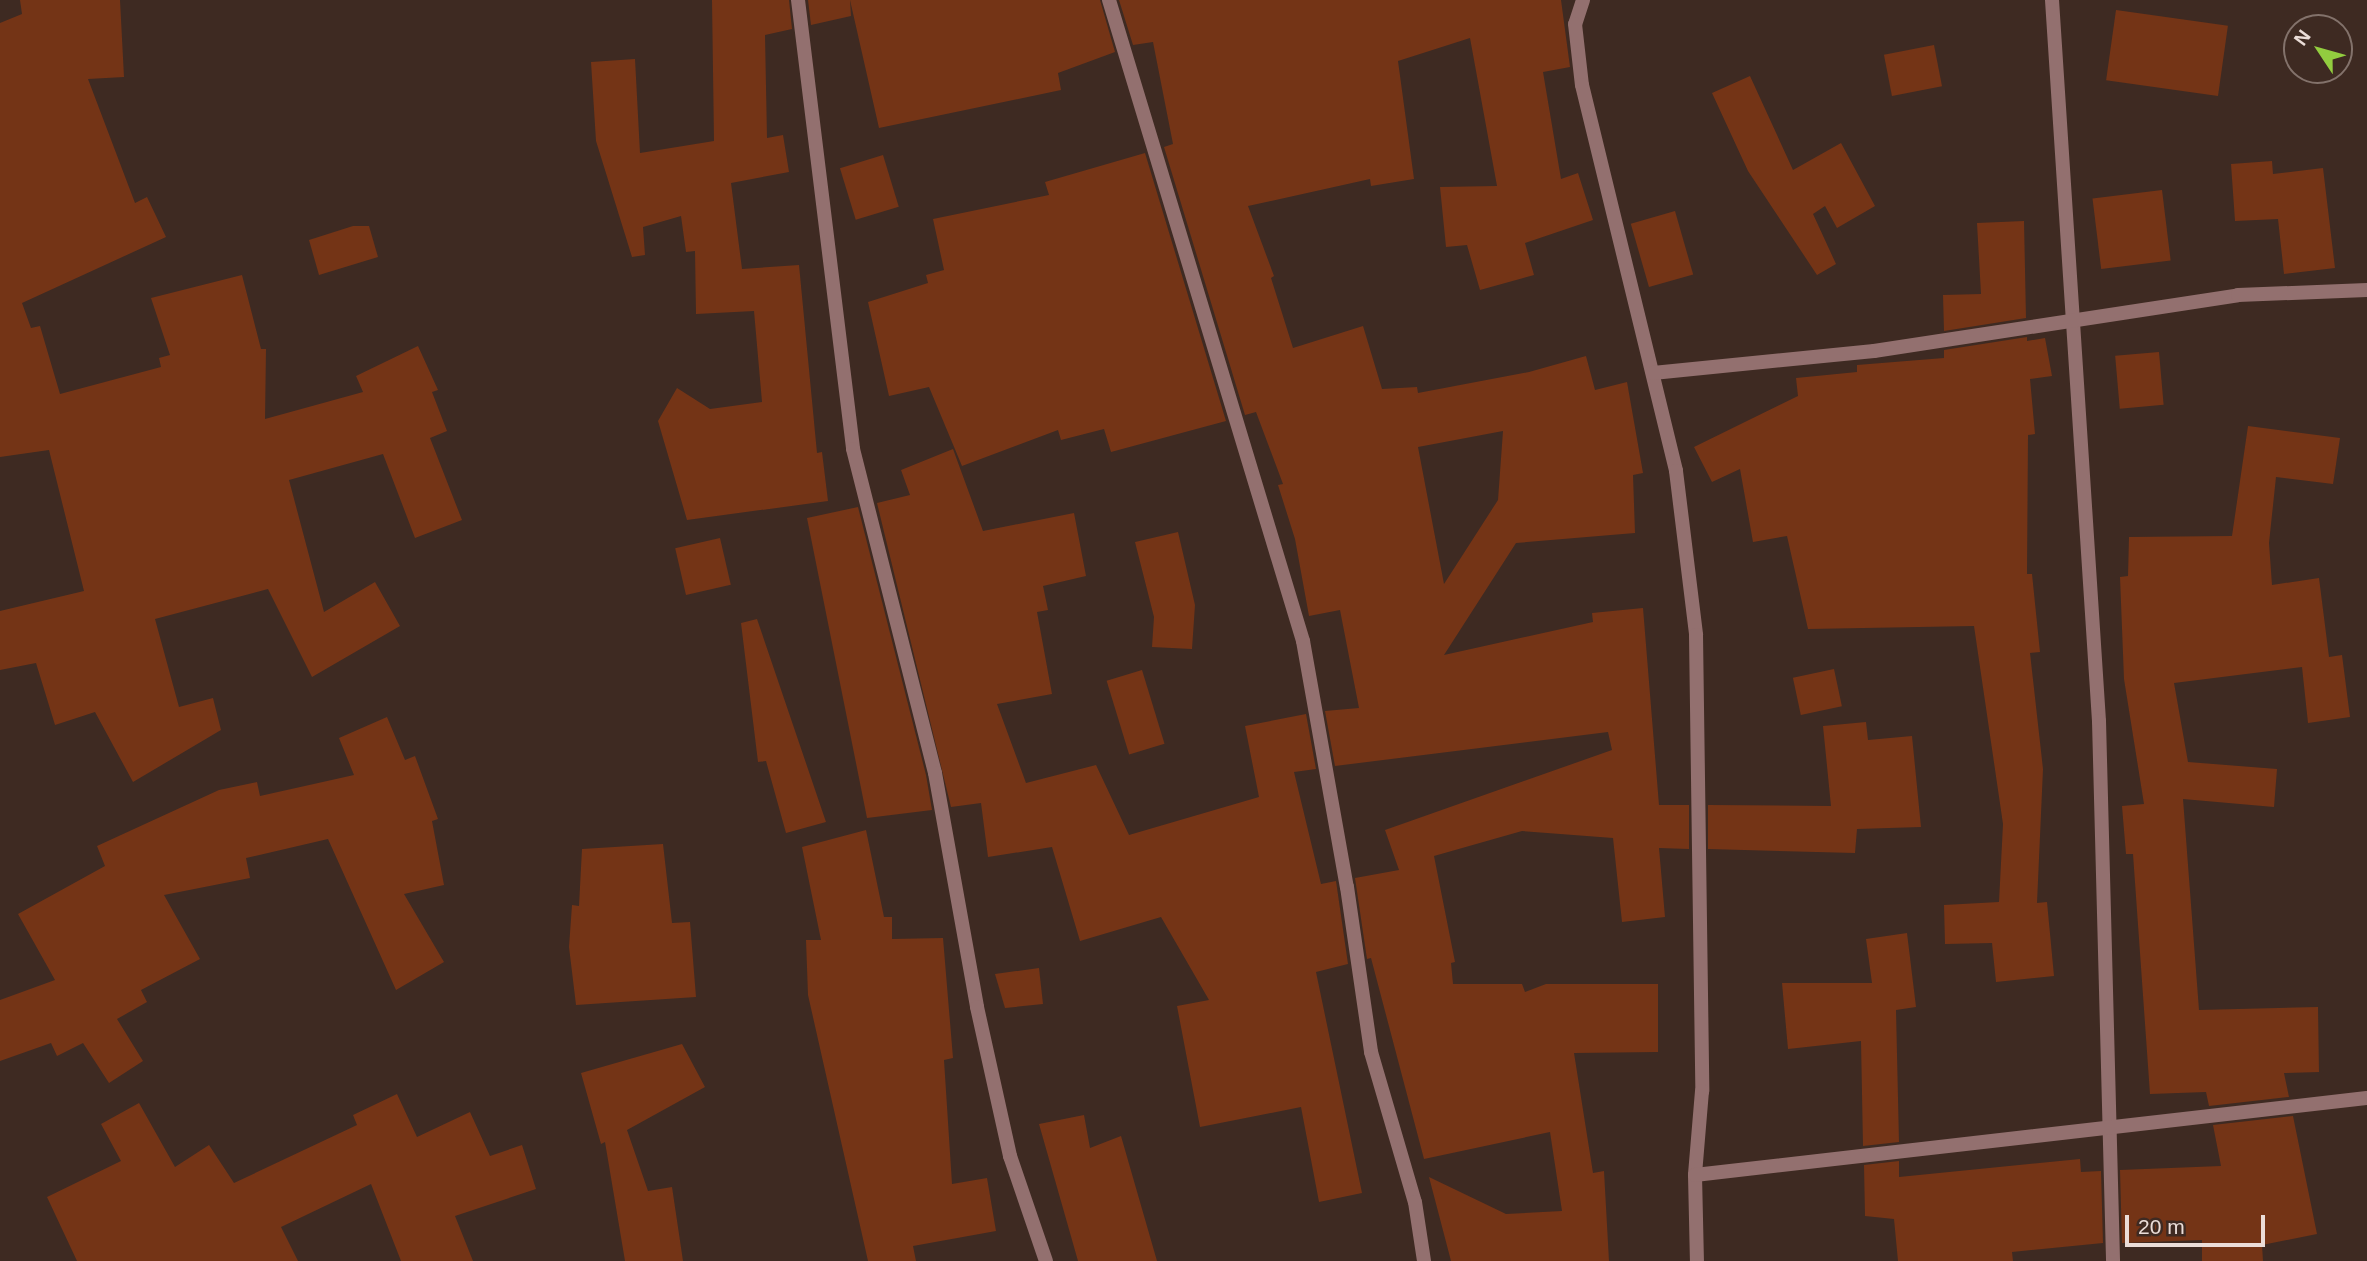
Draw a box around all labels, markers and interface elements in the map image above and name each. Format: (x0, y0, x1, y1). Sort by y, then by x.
north arrow (2283, 14, 2353, 84)
text: N (2290, 26, 2315, 49)
scale bar (2129, 1202, 2269, 1246)
text: 20 m (2138, 1215, 2185, 1238)

